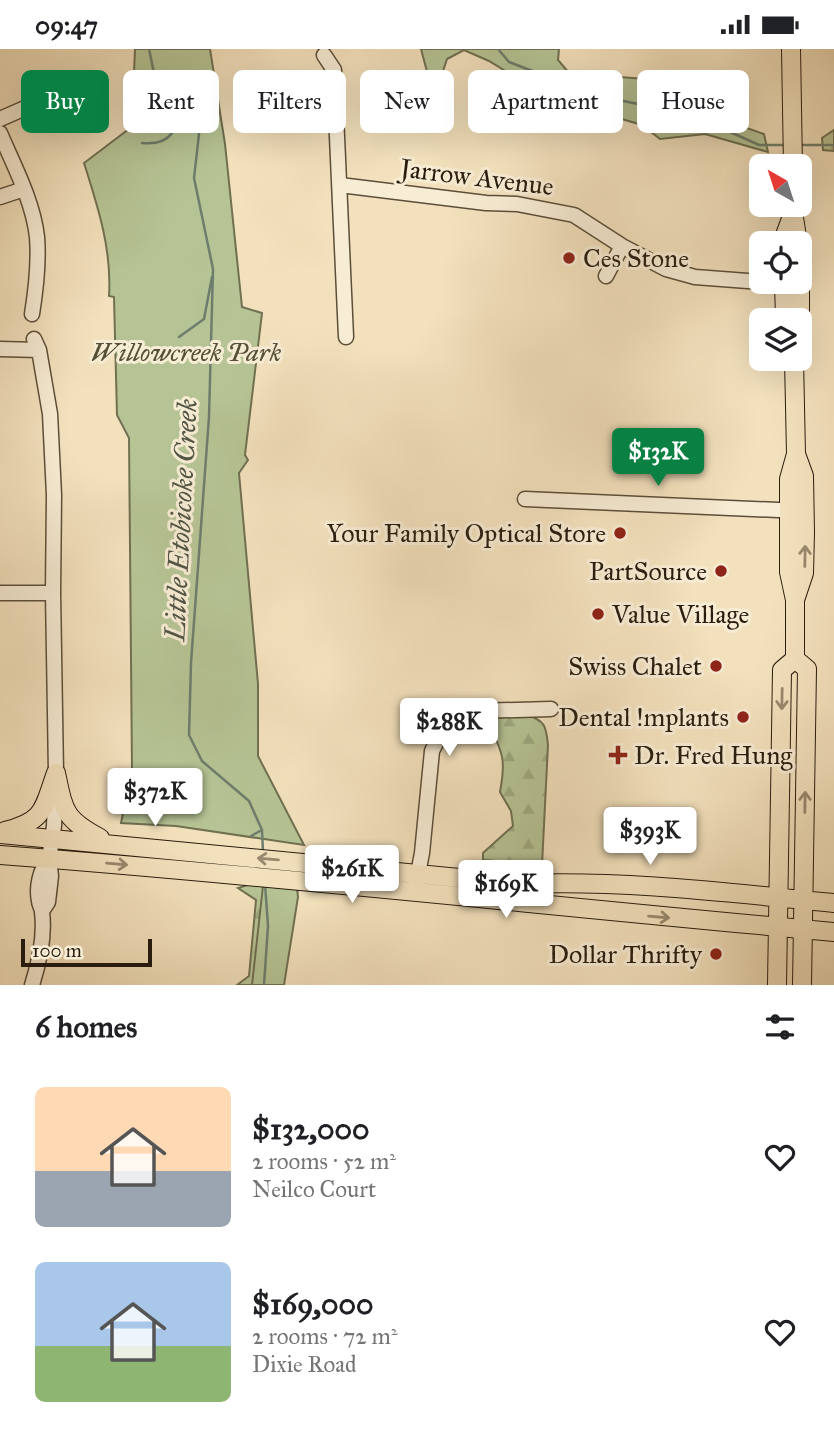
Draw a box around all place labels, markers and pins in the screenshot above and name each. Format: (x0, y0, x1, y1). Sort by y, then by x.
place label: Ces Stone (583, 242, 689, 274)
marker: Ces Stone (561, 250, 577, 266)
pin: $132K (609, 429, 707, 488)
place label: Your Family Optical Store (327, 517, 606, 549)
marker: Your Family Optical Store (612, 525, 628, 541)
place label: PartSource (589, 555, 707, 587)
marker: PartSource (713, 563, 729, 579)
place label: Value Village (611, 598, 750, 630)
marker: Value Village (590, 606, 606, 622)
place label: Swiss Chalet (568, 650, 702, 682)
marker: Swiss Chalet (708, 658, 724, 674)
pin: $288K (400, 699, 498, 758)
place label: Dental !mplants (558, 701, 729, 733)
marker: Dental !mplants (735, 709, 751, 725)
place label: Dr. Fred Hung (634, 739, 793, 771)
marker: Dr. Fred Hung (608, 745, 628, 765)
pin: $372K (106, 769, 204, 828)
pin: $393K (601, 807, 699, 867)
pin: $261K (303, 845, 401, 905)
pin: $169K (457, 861, 555, 920)
place label: Dollar Thrifty (549, 938, 703, 970)
marker: Dollar Thrifty (708, 946, 724, 962)

